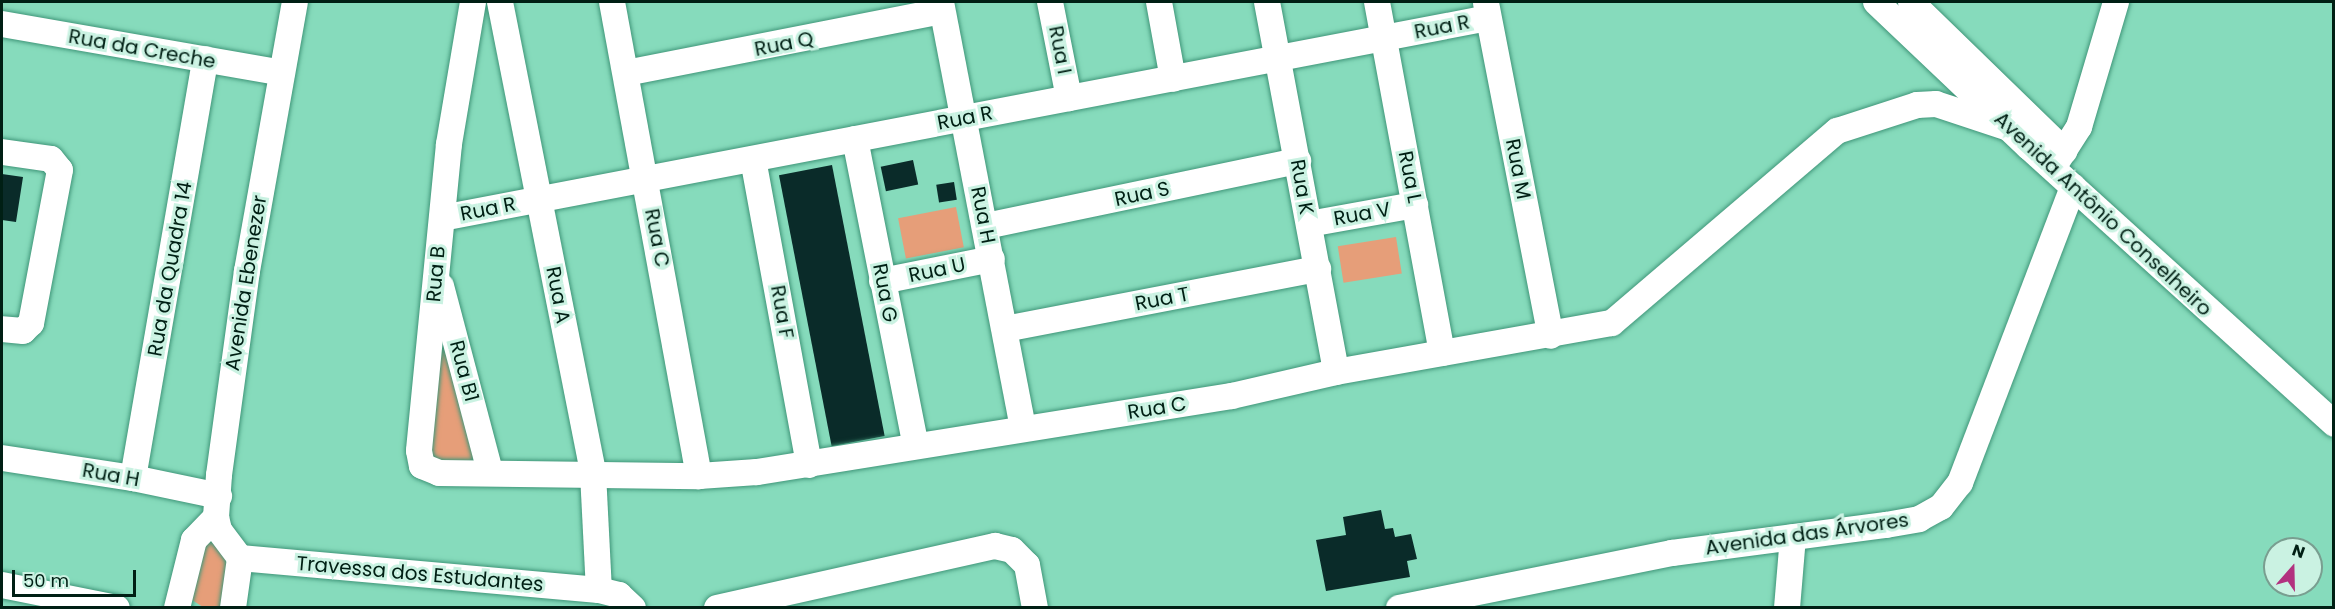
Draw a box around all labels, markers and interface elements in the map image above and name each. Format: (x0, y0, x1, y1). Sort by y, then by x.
street label: Rua R (1412, 10, 1472, 44)
street label: Rua da Creche (67, 24, 217, 74)
street label: Rua I (1044, 24, 1076, 76)
street label: Rua Q (752, 27, 816, 61)
street label: Rua R (935, 101, 995, 135)
street label: Avenida Antônio Conselheiro (1989, 107, 2217, 321)
street label: Rua M (1500, 137, 1536, 201)
street label: Rua L (1393, 149, 1427, 205)
street label: Rua K (1285, 157, 1319, 217)
street label: Rua S (1112, 176, 1172, 212)
street label: Rua da Quadra 14 (143, 180, 197, 358)
street label: Rua H (966, 184, 1000, 246)
street label: Rua R (458, 192, 518, 226)
street label: Avenida Ebenezer (220, 193, 272, 373)
street label: Rua V (1332, 197, 1392, 231)
street label: Rua C (640, 207, 674, 269)
street label: Rua B (422, 245, 450, 303)
street label: Rua U (906, 252, 968, 288)
street label: Rua G (868, 262, 902, 324)
street label: Rua A (541, 265, 575, 325)
street label: Rua T (1133, 282, 1191, 316)
street label: Rua F (766, 283, 798, 341)
street label: Rua B1 (444, 338, 484, 404)
street label: Rua C (1126, 392, 1188, 424)
street label: Rua H (81, 458, 141, 492)
street label: Avenida das Árvores (1704, 508, 1910, 560)
north arrow (2263, 537, 2323, 597)
text: N (2289, 539, 2308, 564)
street label: Travessa dos Estudantes (295, 551, 545, 597)
scale bar (15, 558, 140, 596)
text: 50 m (23, 568, 69, 593)

